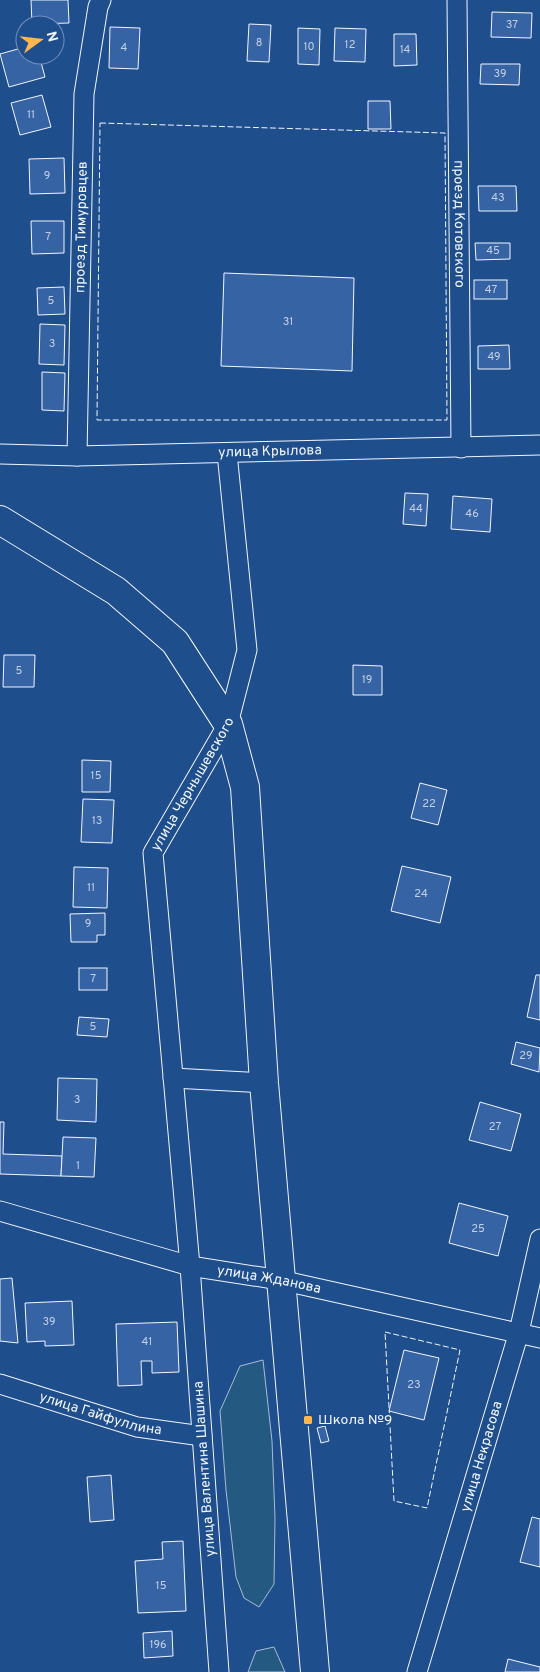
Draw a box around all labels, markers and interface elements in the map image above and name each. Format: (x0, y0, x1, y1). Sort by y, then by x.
north arrow (15, 15, 65, 65)
house number: 37 (506, 18, 518, 32)
text: N (42, 30, 61, 44)
house number: 8 (256, 36, 262, 50)
house number: 12 (345, 38, 355, 52)
house number: 10 (303, 40, 315, 54)
house number: 4 (121, 41, 128, 55)
house number: 14 (400, 43, 411, 57)
house number: 39 (494, 67, 506, 81)
house number: 11 (27, 108, 35, 122)
street label: проезд Котовского (450, 160, 468, 288)
street label: проезд Тимуровцев (72, 161, 91, 293)
house number: 9 (44, 169, 50, 183)
house number: 43 (491, 191, 505, 205)
house number: 7 (45, 230, 51, 244)
house number: 45 (486, 244, 500, 258)
house number: 47 (485, 283, 497, 297)
house number: 5 (48, 294, 55, 308)
house number: 31 (283, 315, 293, 329)
house number: 3 (49, 337, 55, 351)
house number: 49 (487, 350, 501, 364)
street label: улица Крылова (218, 442, 322, 461)
house number: 44 (409, 502, 423, 516)
house number: 46 (465, 507, 479, 521)
house number: 5 (16, 664, 23, 678)
house number: 19 (362, 673, 372, 687)
street label: улица Чернышевского (147, 716, 238, 854)
house number: 15 (91, 769, 102, 783)
house number: 22 (422, 797, 436, 811)
house number: 13 (92, 814, 102, 828)
house number: 11 (87, 881, 95, 895)
house number: 24 (414, 887, 428, 901)
house number: 9 (85, 917, 91, 931)
house number: 7 (90, 972, 96, 986)
house number: 5 (90, 1020, 97, 1034)
house number: 29 (519, 1049, 533, 1063)
house number: 3 (74, 1093, 80, 1107)
house number: 27 (489, 1120, 501, 1134)
house number: 1 (76, 1159, 80, 1173)
house number: 25 (471, 1222, 485, 1236)
street label: улица Жданова (216, 1262, 323, 1297)
house number: 39 (43, 1315, 55, 1329)
house number: 41 (142, 1335, 152, 1349)
house number: 23 (407, 1378, 421, 1392)
street label: улица Валентина Шашина (190, 1381, 220, 1557)
street label: улица Гайфуллина (37, 1388, 163, 1439)
street label: улица Некрасова (457, 1399, 506, 1514)
place label: Школа №9 (318, 1412, 392, 1429)
marker: Школа №9 (302, 1414, 314, 1426)
house number: 15 (156, 1579, 167, 1593)
house number: 196 (149, 1638, 167, 1652)

